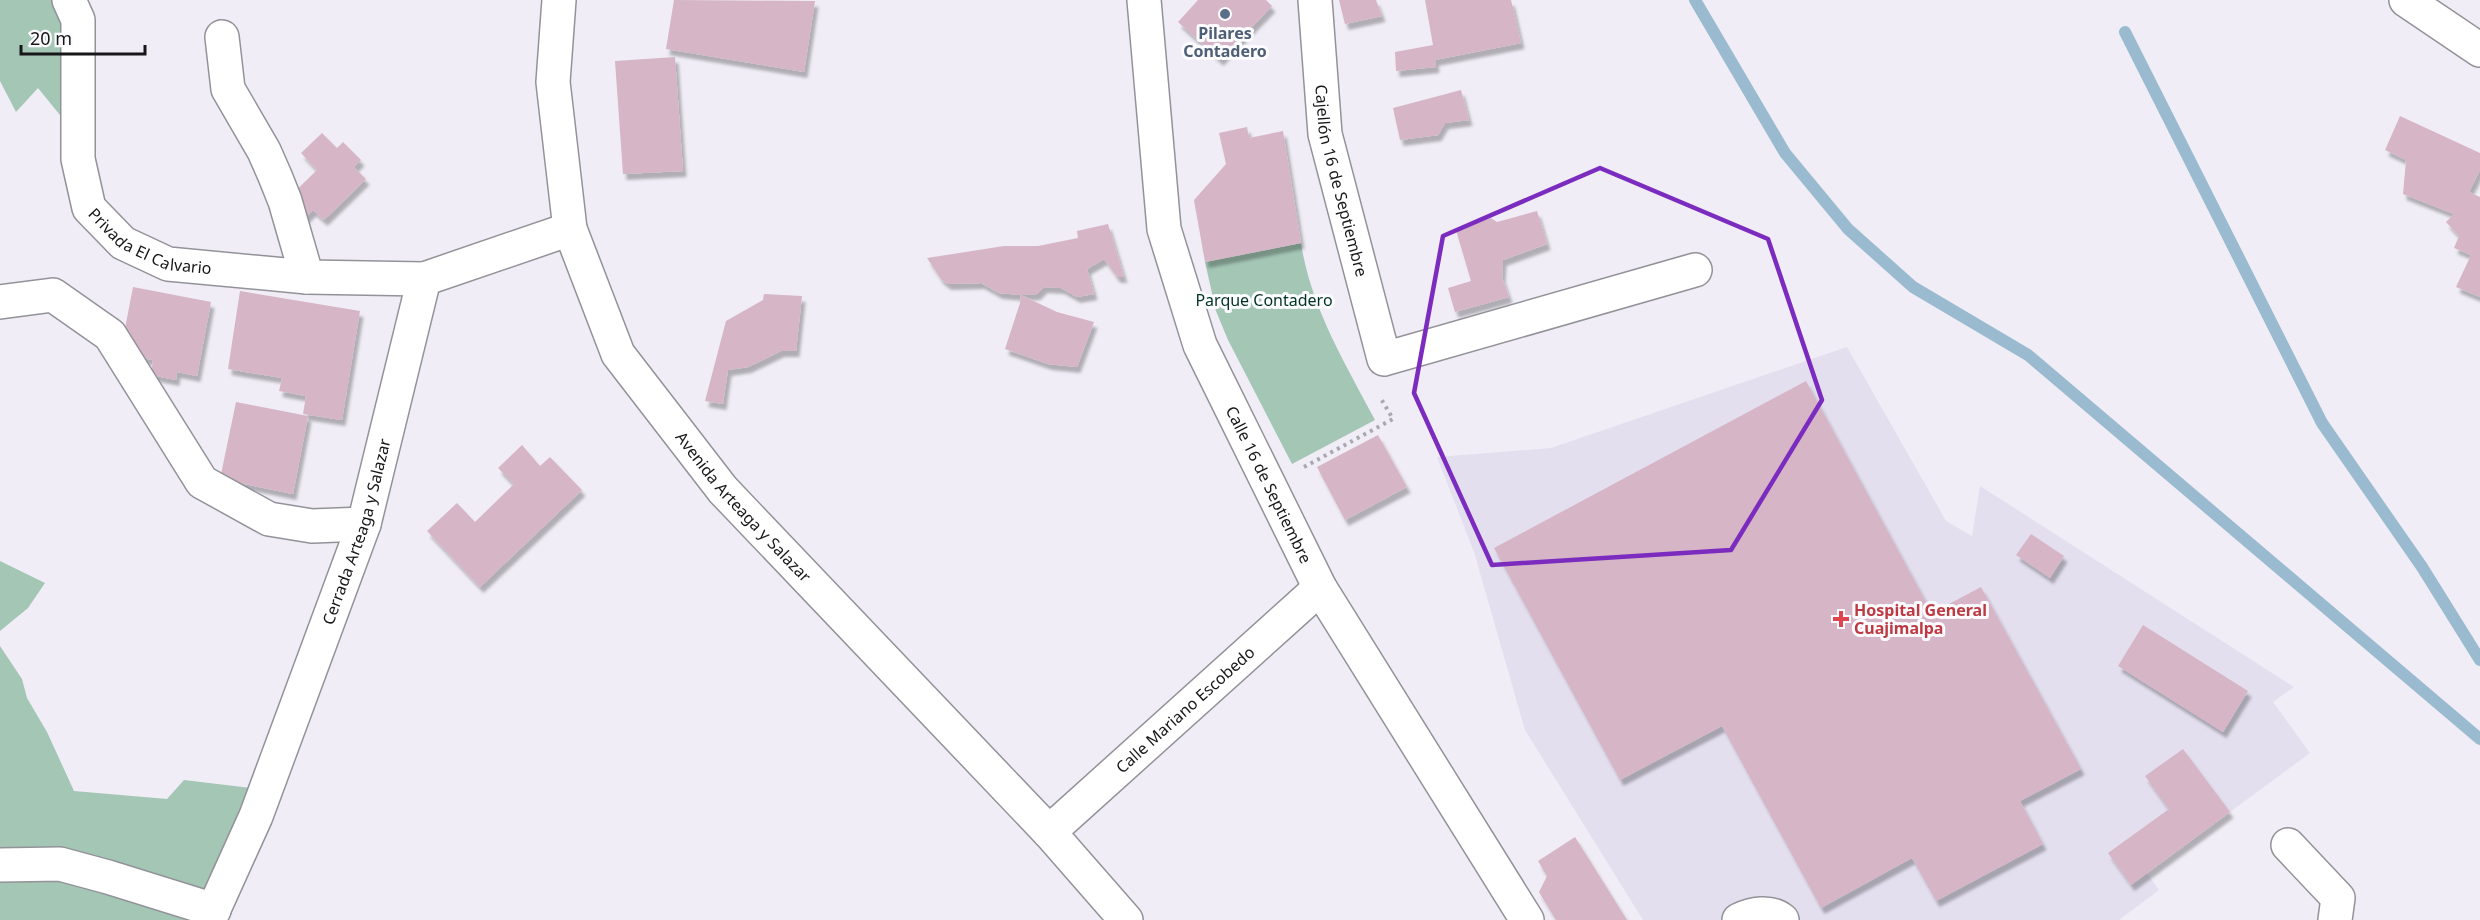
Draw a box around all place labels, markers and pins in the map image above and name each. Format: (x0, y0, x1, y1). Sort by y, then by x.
marker: Pilares Contadero (1218, 7, 1232, 21)
place label: Pilares Contadero (1183, 22, 1267, 62)
place label: Hospital General Cuajimalpa (1854, 599, 1987, 639)
marker: Hospital General Cuajimalpa (1832, 610, 1850, 628)

